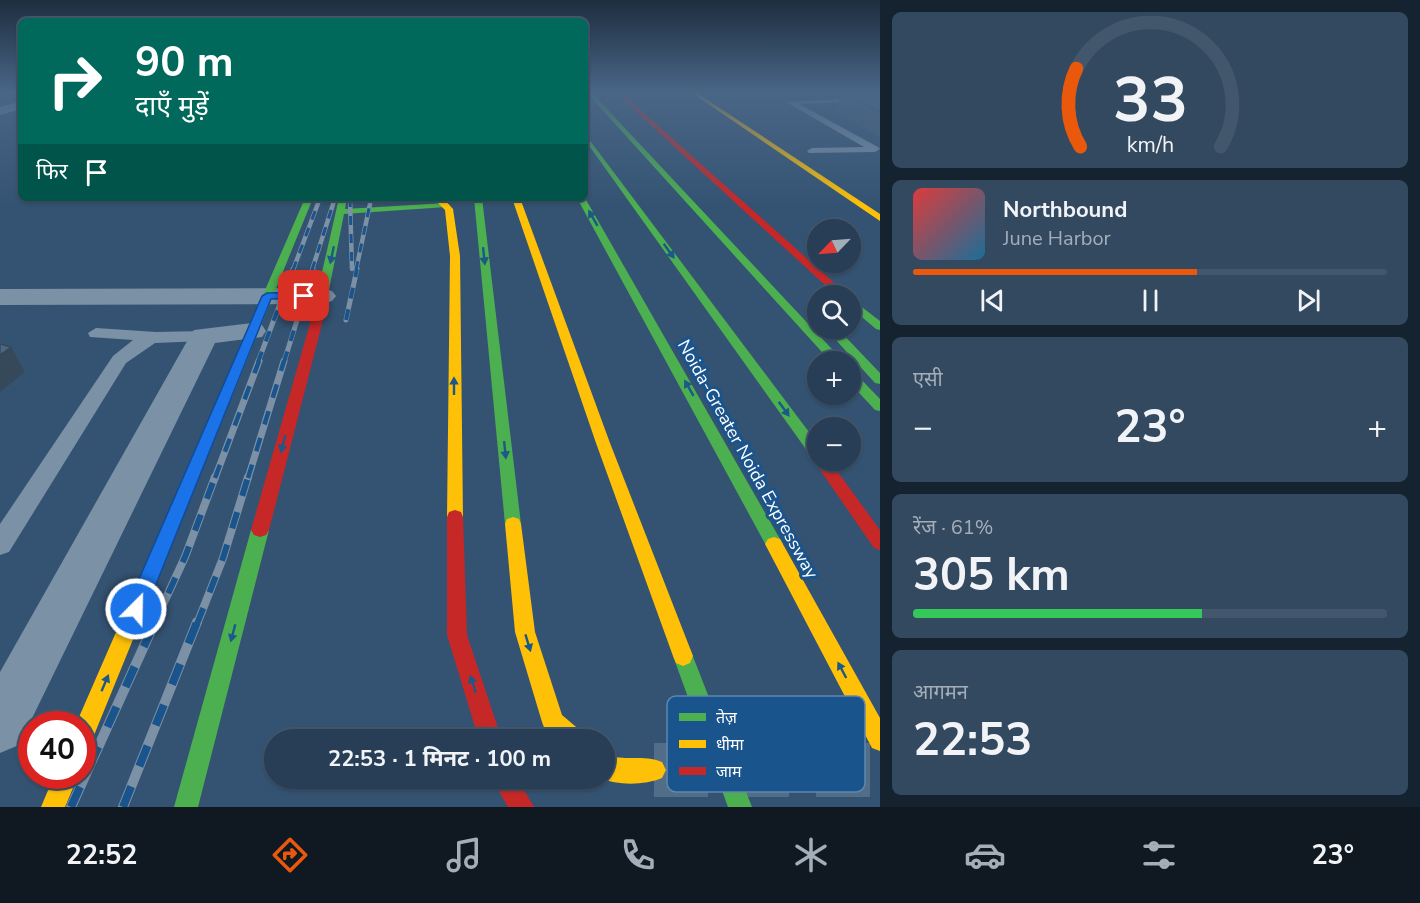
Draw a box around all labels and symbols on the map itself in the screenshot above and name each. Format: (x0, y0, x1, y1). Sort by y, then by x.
one-way arrow (588, 210, 598, 227)
north arrow (807, 219, 861, 273)
one-way arrow (663, 243, 675, 259)
one-way arrow (326, 246, 336, 265)
one-way arrow (479, 247, 489, 266)
pin (278, 270, 329, 321)
street label: Noida-Greater Noida Expressway (672, 335, 824, 583)
one-way arrow (449, 377, 459, 396)
one-way arrow (684, 379, 694, 396)
one-way arrow (778, 400, 790, 416)
one-way arrow (278, 435, 288, 453)
one-way arrow (500, 441, 510, 460)
position arrow (104, 577, 168, 641)
one-way arrow (227, 623, 237, 642)
one-way arrow (524, 634, 533, 652)
one-way arrow (837, 661, 847, 678)
one-way arrow (101, 674, 110, 692)
one-way arrow (467, 675, 477, 693)
legend (667, 696, 865, 792)
text: तेज़ (716, 707, 738, 729)
speed limit sign: 40 (18, 711, 96, 789)
text: धीमा (716, 734, 745, 756)
text: जाम (716, 761, 742, 783)

